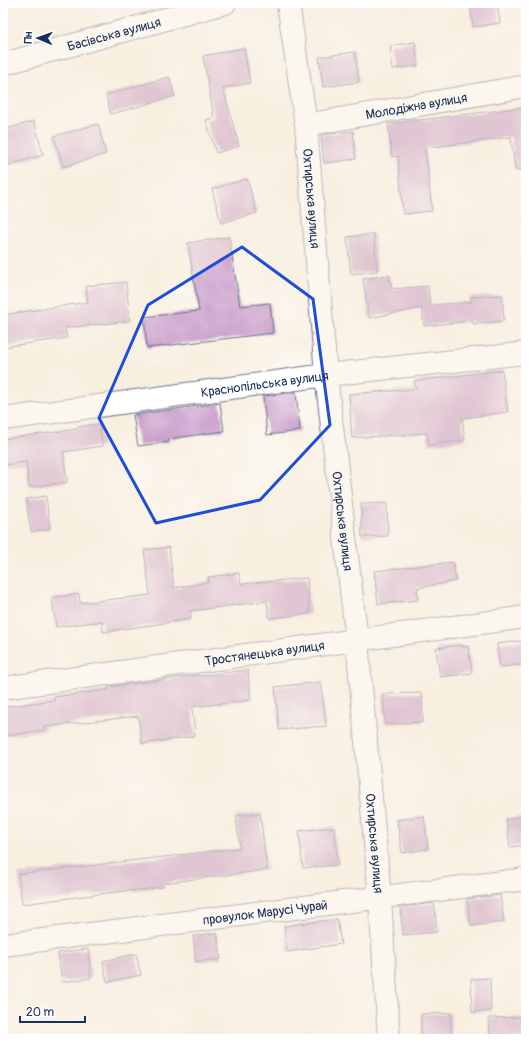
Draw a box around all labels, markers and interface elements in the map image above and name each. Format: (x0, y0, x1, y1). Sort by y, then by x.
street label: Басівська вулиця (66, 14, 163, 55)
north arrow (18, 18, 58, 58)
text: Пн (22, 31, 35, 44)
street label: Молодіжна вулиця (364, 90, 469, 123)
street label: Охтирська вулиця (299, 148, 323, 249)
street label: Краснопільська вулиця (200, 368, 330, 401)
street label: Охтирська вулиця (328, 470, 356, 572)
street label: Тростянецька вулиця (204, 637, 326, 670)
street label: Охтирська вулиця (362, 793, 387, 894)
street label: провулок Марусі Чурай (202, 897, 328, 929)
scale bar (20, 998, 85, 1024)
text: 20 m (26, 1005, 55, 1020)

